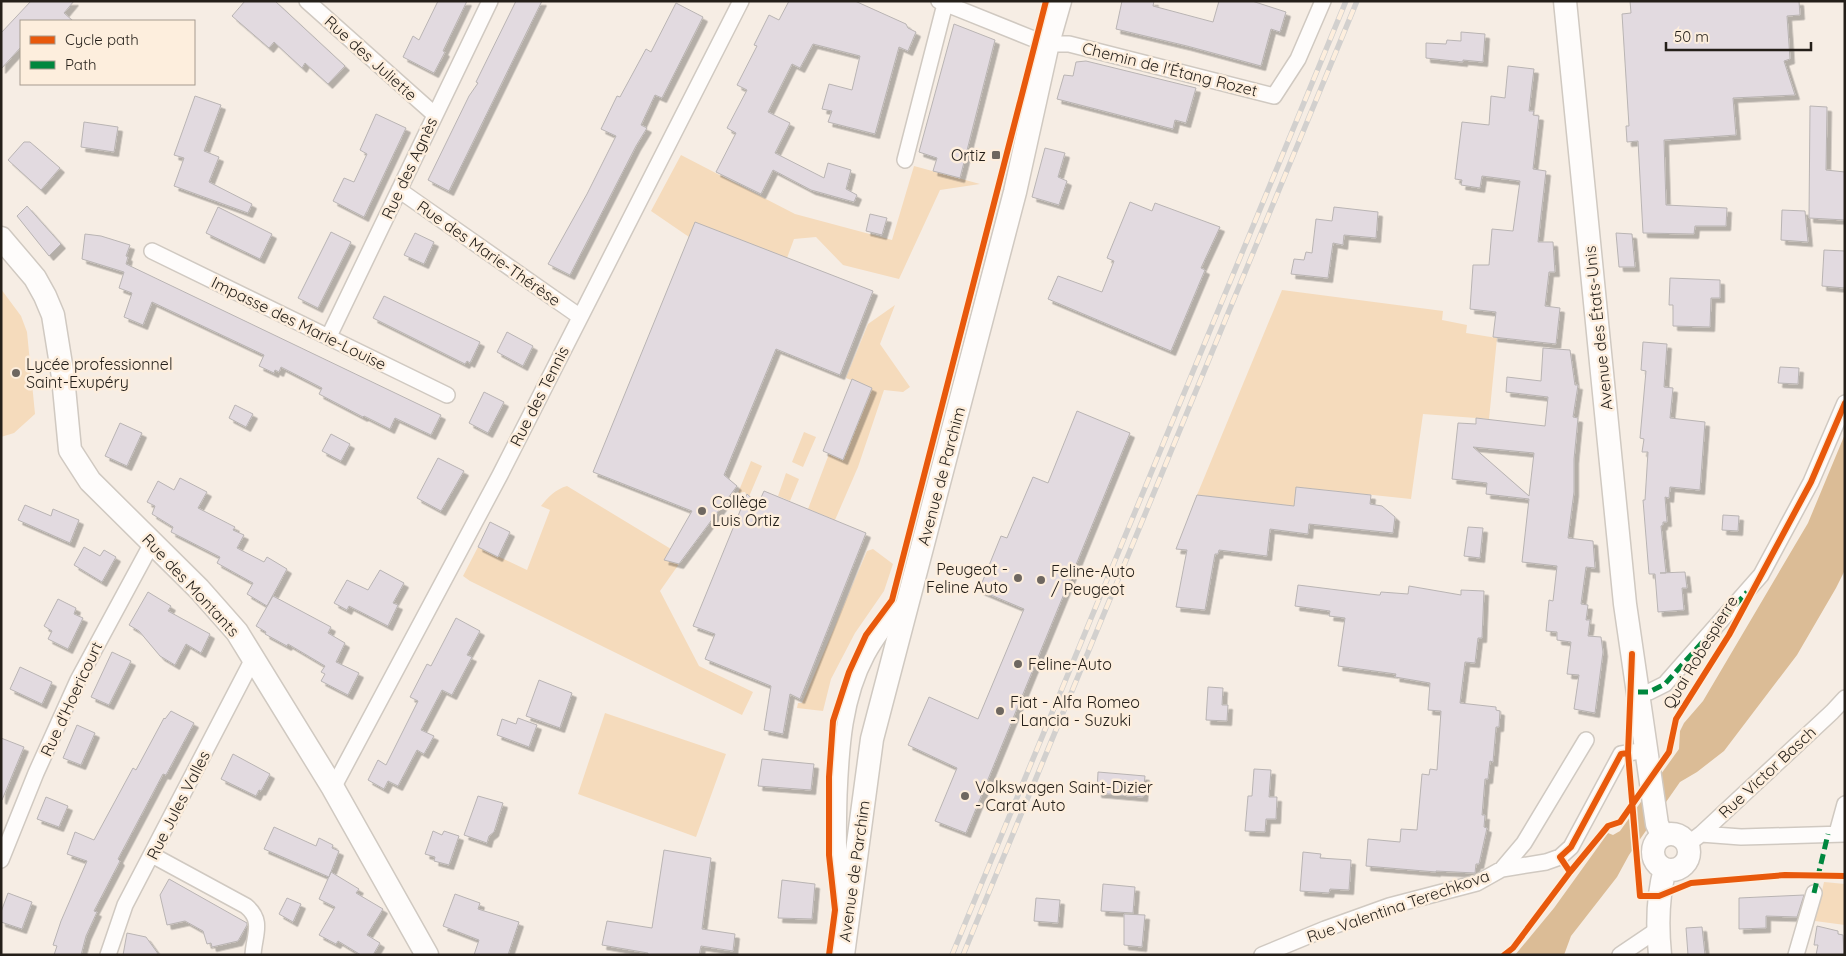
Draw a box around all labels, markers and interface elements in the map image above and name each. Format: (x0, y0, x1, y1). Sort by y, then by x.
street label: Rue des Juliette (321, 11, 421, 105)
legend (20, 20, 195, 85)
scale bar (1666, 20, 1811, 52)
text: 50 m (1674, 27, 1709, 46)
text: Cycle path (65, 30, 139, 49)
street label: Chemin de l'Étang Rozet (1080, 38, 1260, 100)
text: Path (65, 55, 97, 74)
street label: Rue des Agnès (377, 114, 441, 222)
place label: Ortiz (951, 145, 986, 165)
marker: Ortiz (990, 149, 1002, 161)
street label: Rue des Marie-Thérèse (413, 196, 565, 310)
street label: Avenue des États-Unis (1579, 245, 1617, 411)
street label: Impasse des Marie-Louise (208, 272, 390, 374)
street label: Rue des Tennis (505, 343, 573, 449)
place label: Lycée professionnel Saint-Exupéry (26, 354, 173, 392)
marker: Lycée professionnel Saint-Exupéry (10, 367, 22, 379)
street label: Avenue de Parchim (913, 405, 969, 547)
place label: Collège Luis Ortiz (712, 492, 780, 530)
marker: Collège Luis Ortiz (696, 505, 708, 517)
street label: Rue des Montants (138, 529, 244, 641)
place label: Peugeot - Feline Auto (926, 559, 1008, 597)
place label: Feline-Auto / Peugeot (1051, 561, 1135, 599)
marker: Peugeot - Feline Auto (1012, 572, 1024, 584)
marker: Feline-Auto / Peugeot (1035, 574, 1047, 586)
street label: Quai Robespierre (1658, 592, 1742, 712)
street label: Rue d'Hoericourt (36, 638, 106, 760)
place label: Feline-Auto (1028, 654, 1112, 674)
marker: Feline-Auto (1012, 658, 1024, 670)
place label: Fiat - Alfa Romeo - Lancia - Suzuki (1010, 692, 1140, 730)
marker: Fiat - Alfa Romeo - Lancia - Suzuki (994, 705, 1006, 717)
street label: Rue Victor Basch (1714, 722, 1820, 822)
street label: Rue Jules Valles (142, 747, 214, 863)
place label: Volkswagen Saint-Dizier - Carat Auto (975, 777, 1153, 815)
marker: Volkswagen Saint-Dizier - Carat Auto (959, 790, 971, 802)
street label: Avenue de Parchim (834, 799, 874, 943)
street label: Rue Valentina Terechkova (1304, 865, 1492, 947)

